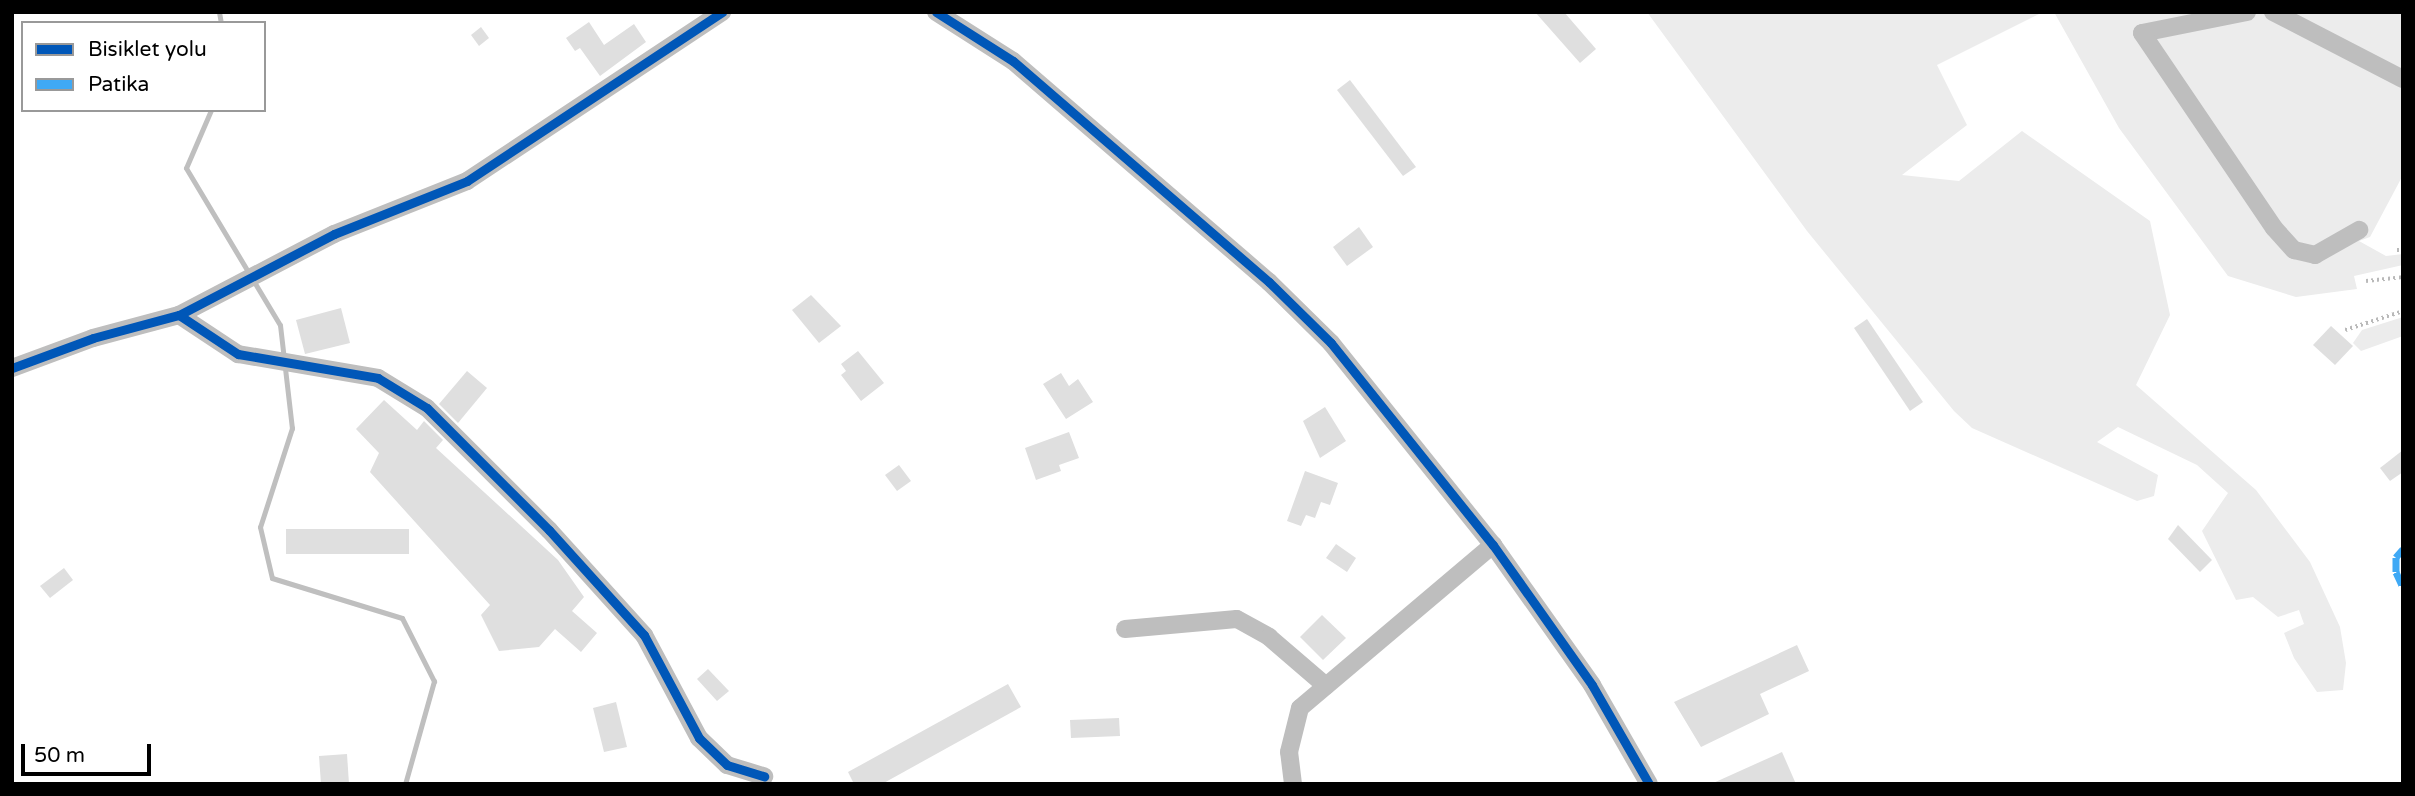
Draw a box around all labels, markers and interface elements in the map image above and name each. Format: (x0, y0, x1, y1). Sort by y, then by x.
legend (21, 21, 266, 112)
text: Bisiklet yolu (88, 37, 207, 62)
text: Patika (88, 72, 149, 97)
scale bar (24, 730, 154, 774)
text: 50 m (34, 743, 85, 768)

